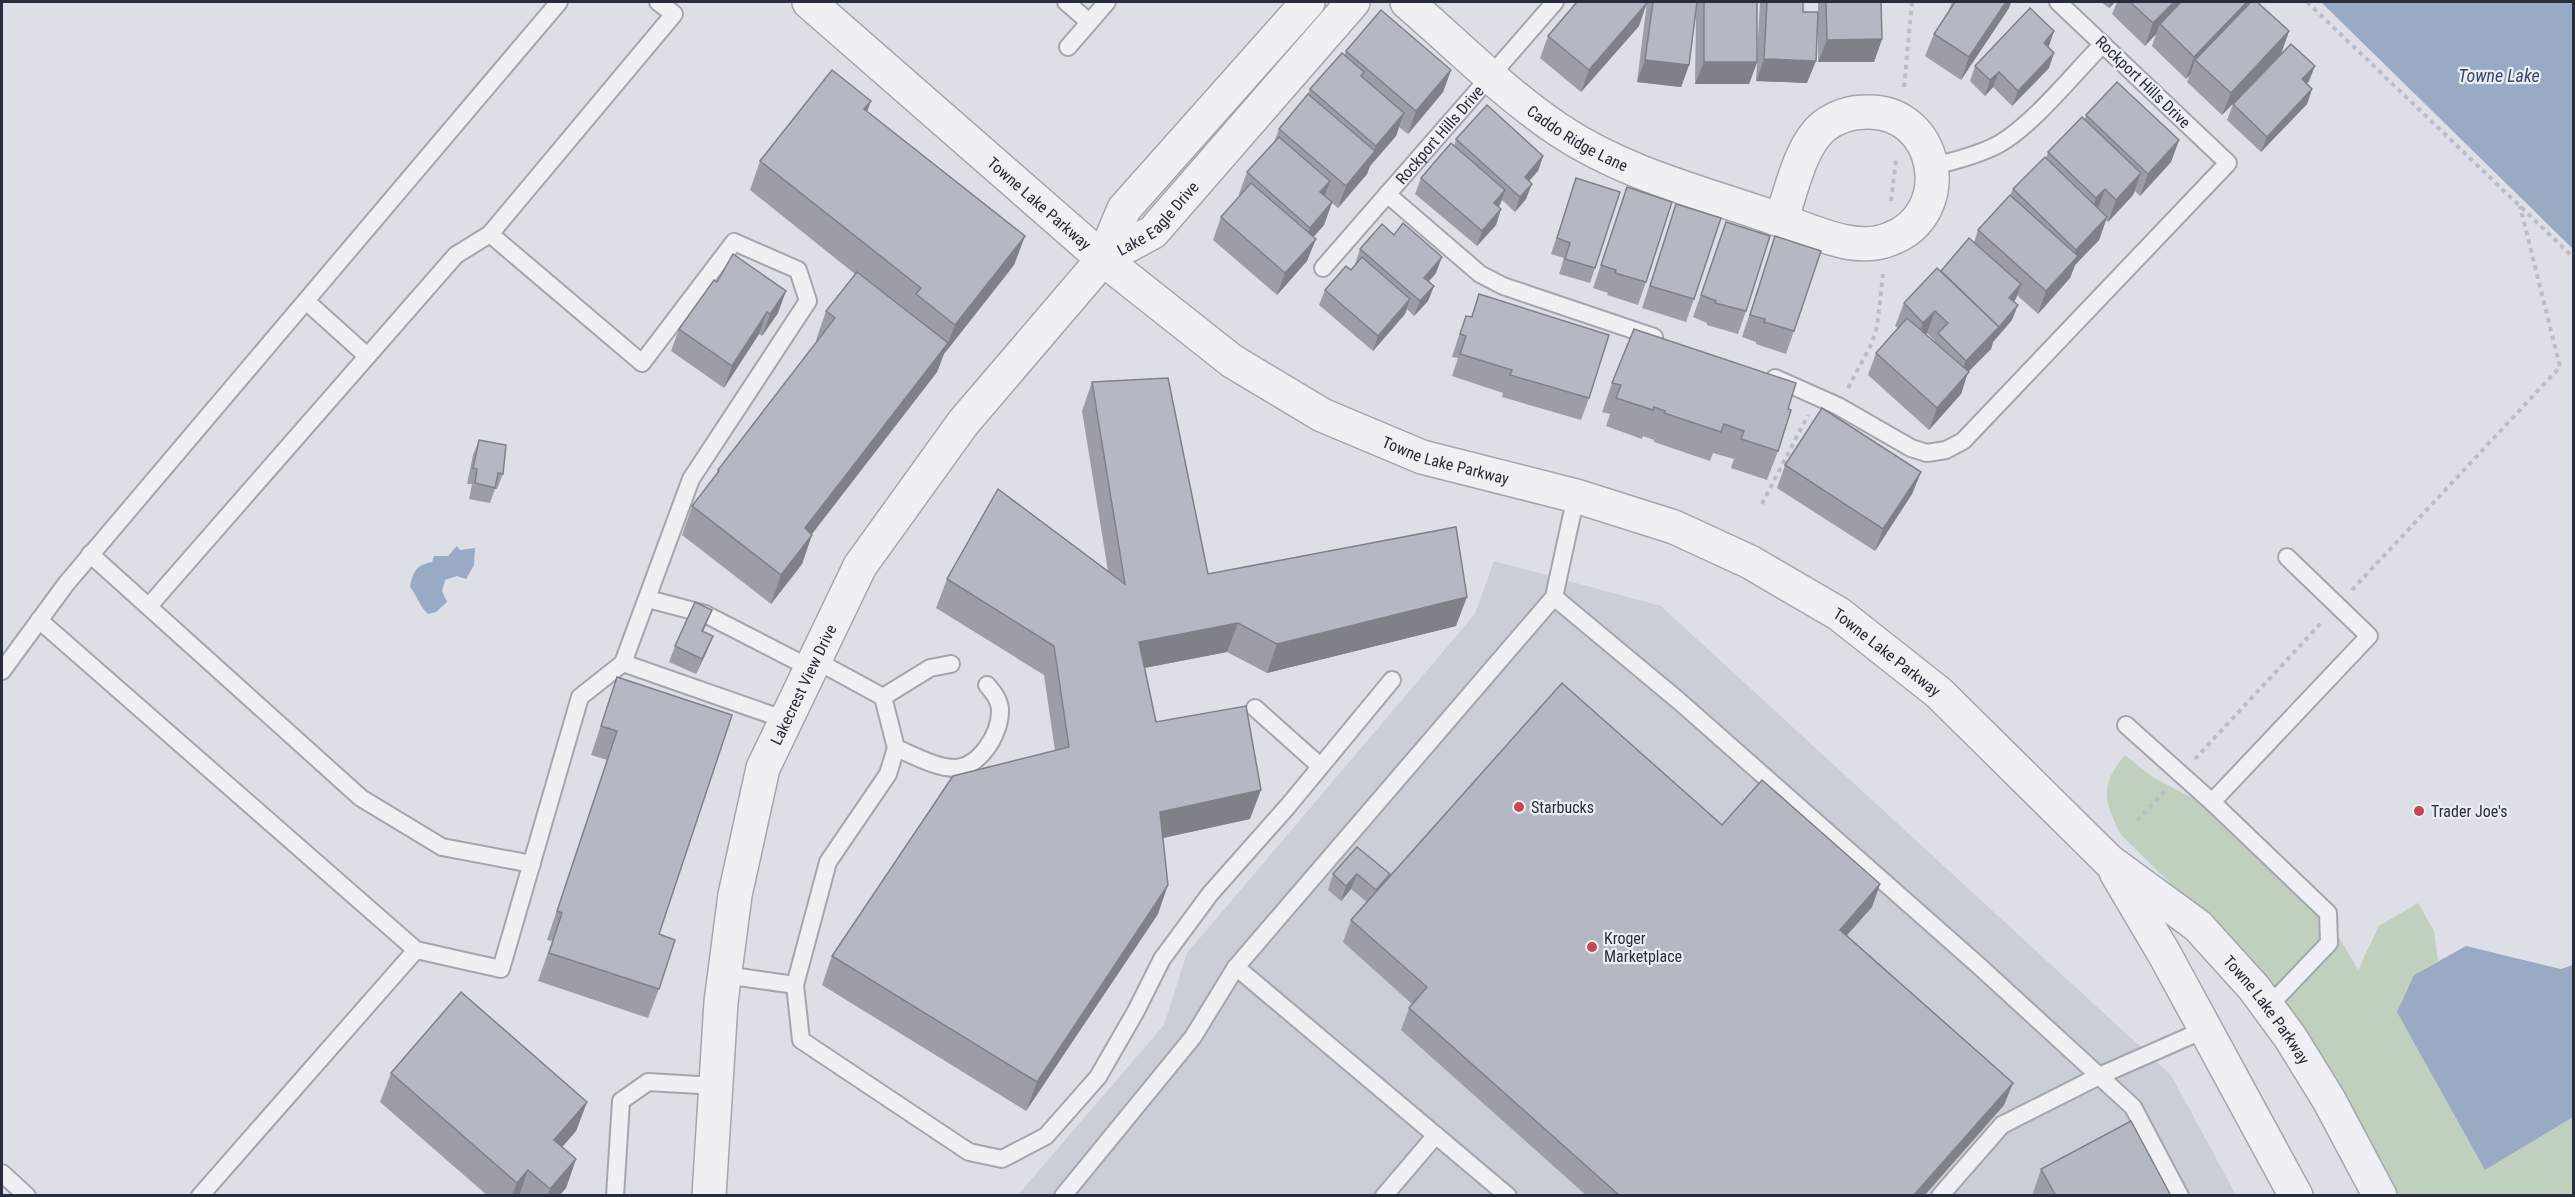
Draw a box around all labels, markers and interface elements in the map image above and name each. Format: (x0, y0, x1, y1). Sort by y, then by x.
street label: Rockport Hills Drive (2092, 32, 2194, 132)
water label: Towne Lake (2458, 65, 2540, 86)
street label: Rockport Hills Drive (1391, 81, 1487, 188)
street label: Caddo Ridge Lane (1523, 101, 1631, 175)
street label: Towne Lake Parkway (984, 153, 1095, 254)
street label: Lake Eagle Drive (1114, 177, 1202, 259)
street label: Towne Lake Parkway (1379, 432, 1511, 488)
street label: Towne Lake Parkway (1830, 603, 1945, 700)
street label: Lakecrest View Drive (766, 621, 840, 748)
place label: Starbucks (1531, 798, 1594, 817)
marker: Starbucks (1512, 800, 1526, 814)
place label: Trader Joe's (2431, 802, 2508, 821)
marker: Trader Joe's (2412, 804, 2426, 818)
place label: Kroger Marketplace (1604, 929, 1682, 966)
marker: Kroger Marketplace (1585, 940, 1599, 954)
street label: Towne Lake Parkway (2220, 951, 2314, 1068)

